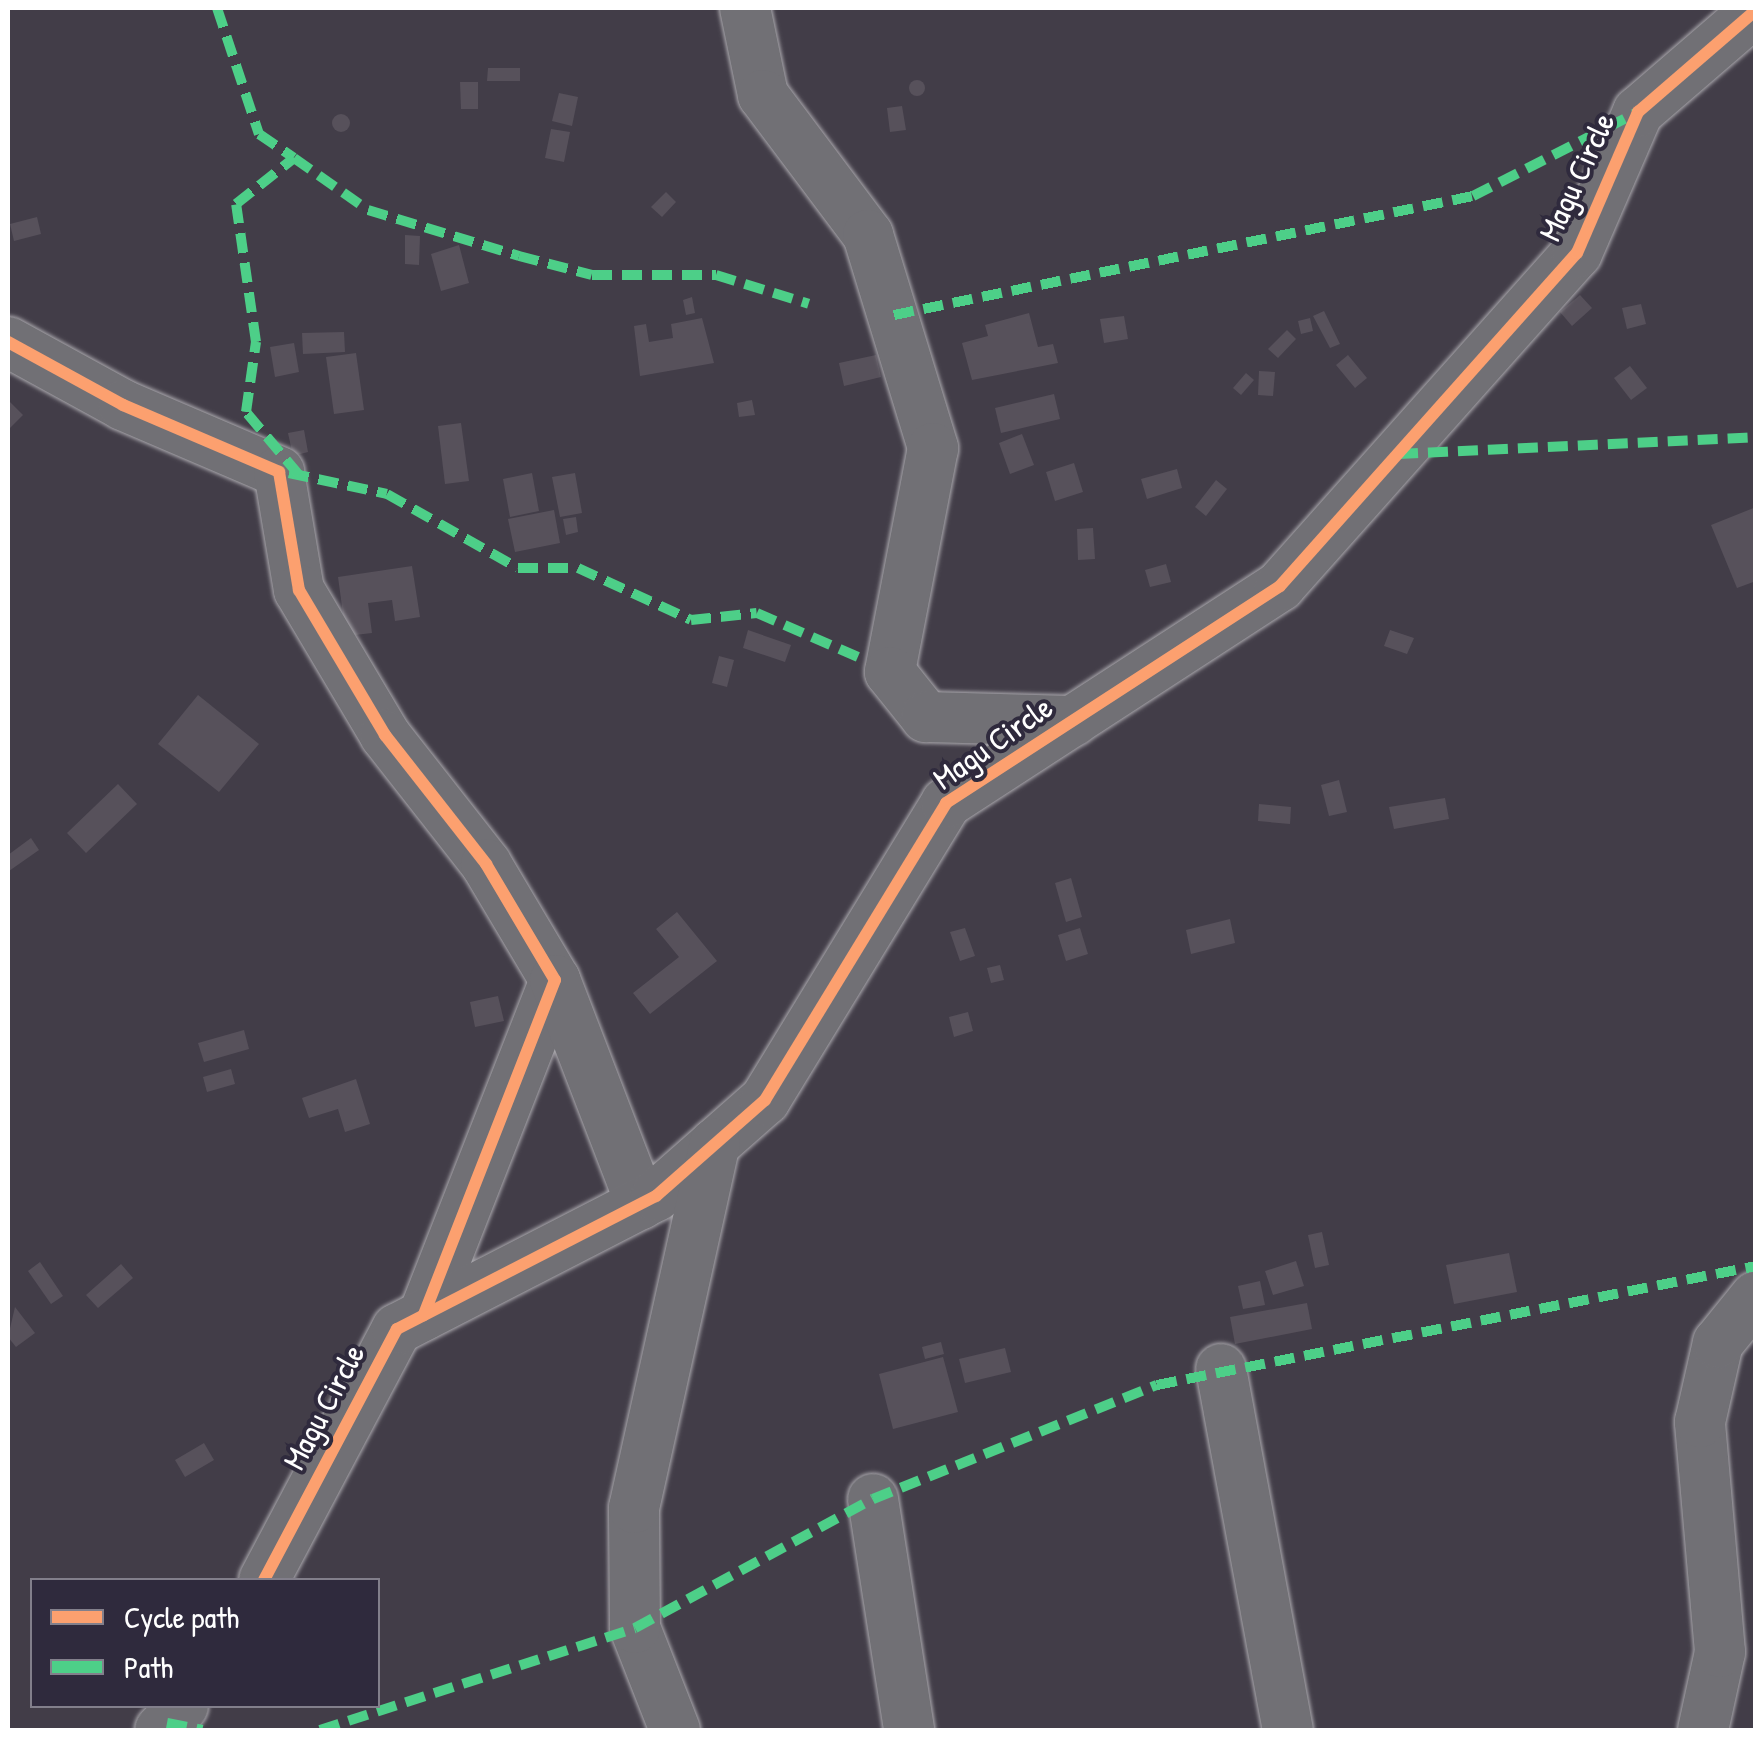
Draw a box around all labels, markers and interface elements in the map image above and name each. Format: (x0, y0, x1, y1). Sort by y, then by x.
street label: Magu Circle (1531, 107, 1623, 247)
street label: Magu Circle (926, 688, 1060, 798)
street label: Magu Circle (275, 1338, 373, 1476)
legend (30, 1578, 380, 1708)
text: Cycle path (124, 1597, 239, 1637)
text: Path (124, 1647, 173, 1687)

